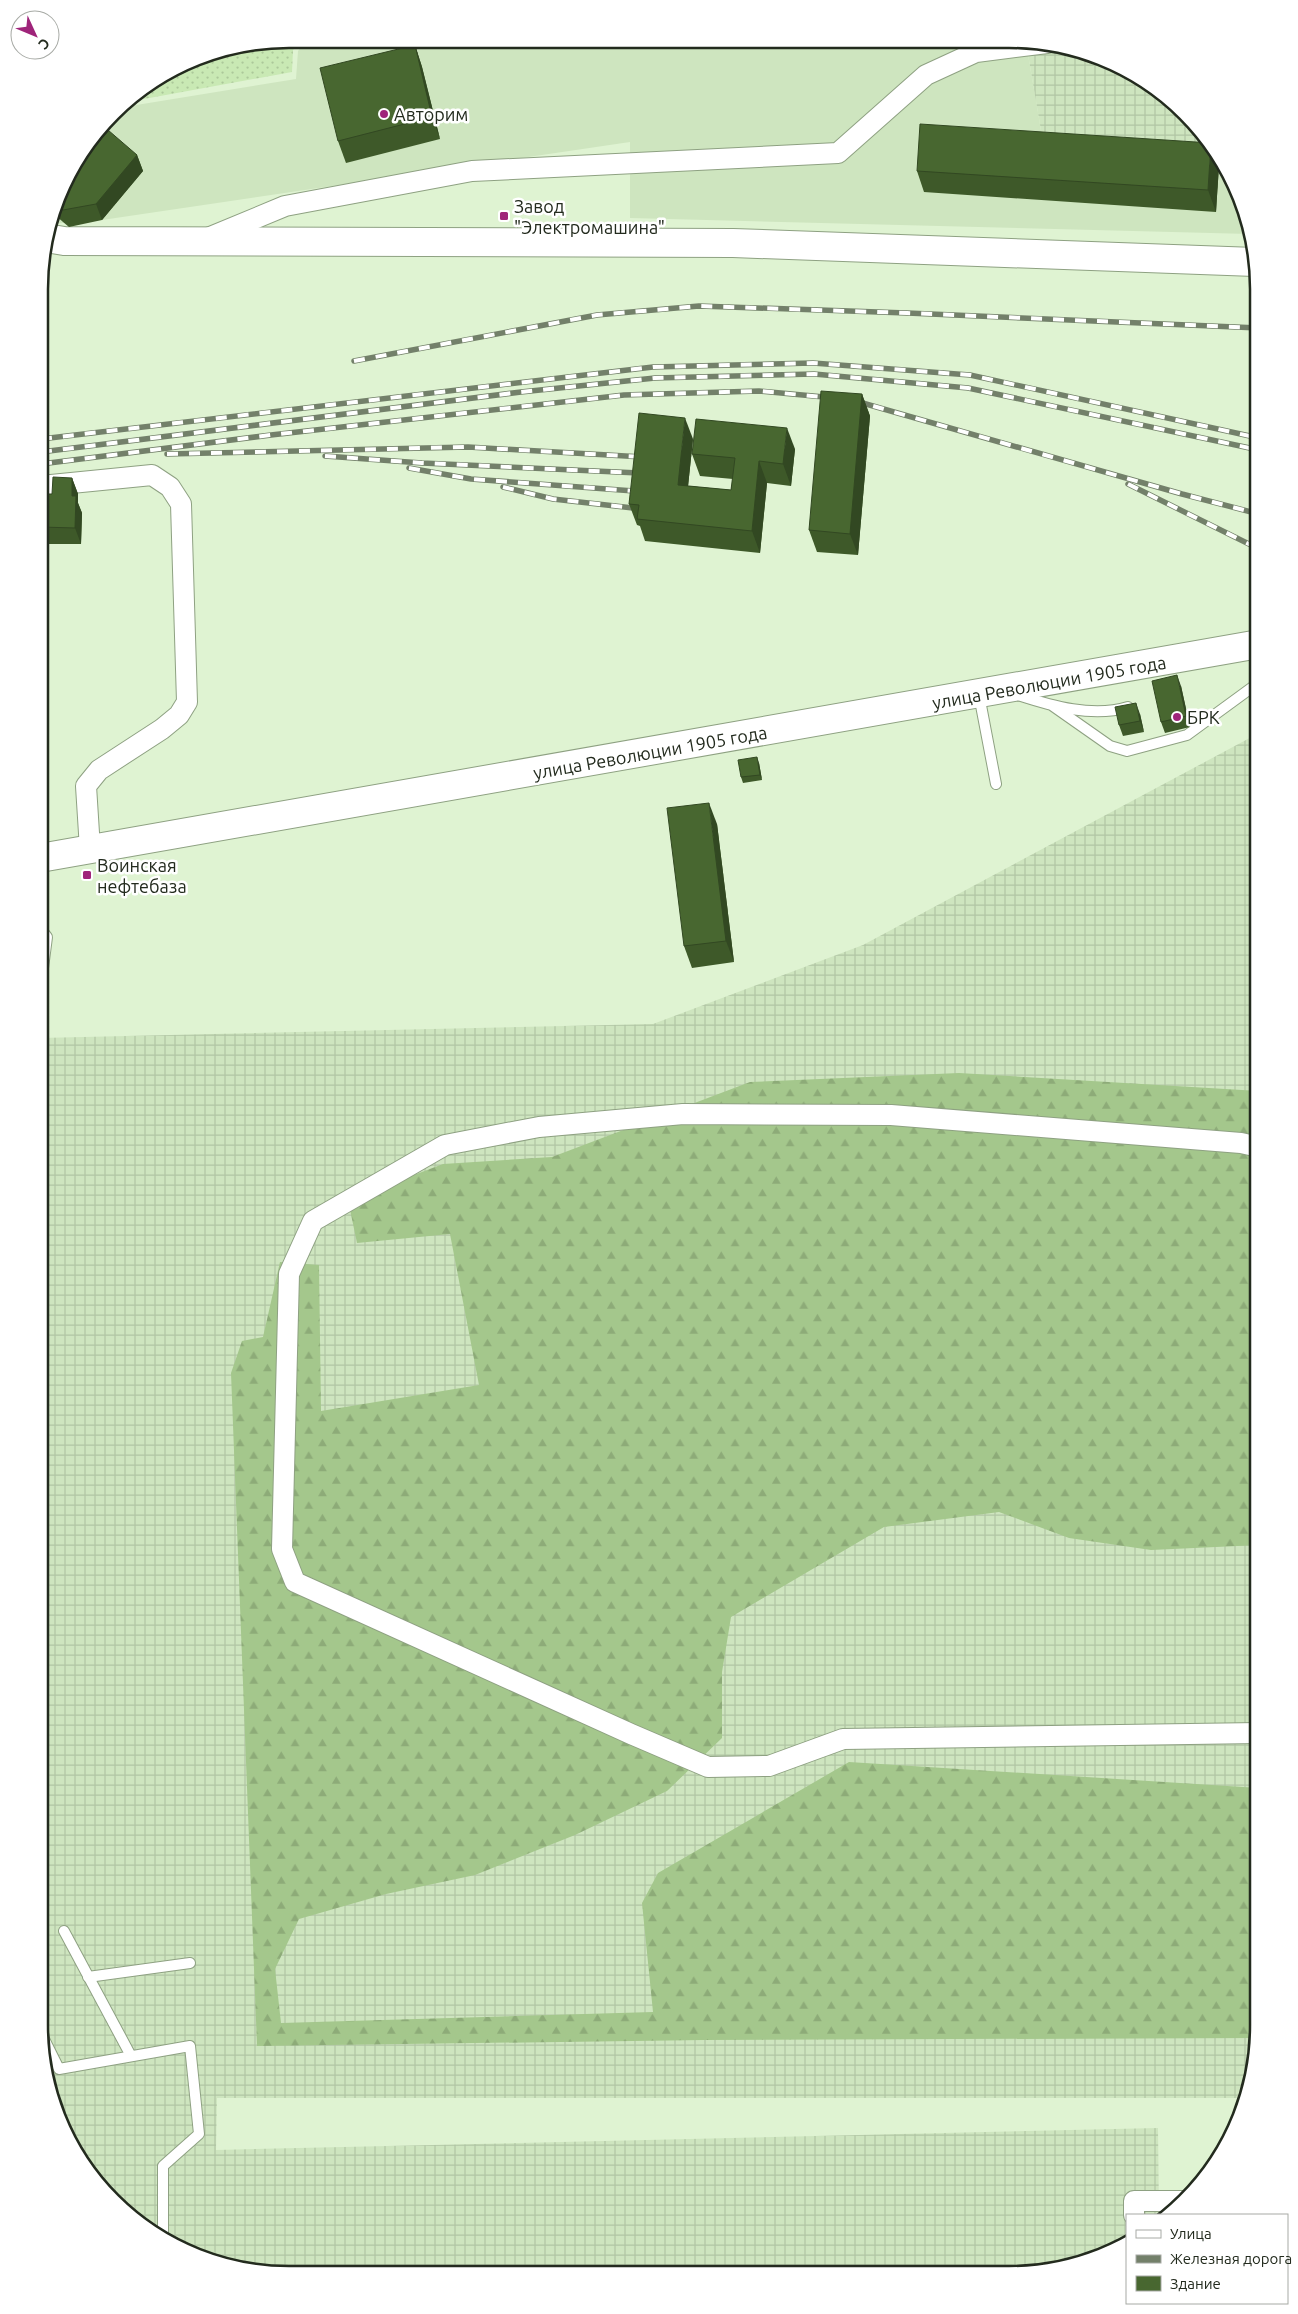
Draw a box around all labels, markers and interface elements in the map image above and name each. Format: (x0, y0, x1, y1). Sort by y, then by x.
north arrow (10, 10, 60, 60)
text: С (35, 35, 53, 53)
place label: Авторим (394, 104, 468, 124)
marker: Авторим (378, 108, 390, 120)
place label: Завод "Электромашина" (514, 196, 665, 237)
marker: Завод "Электромашина" (498, 210, 510, 222)
street label: улица Революции 1905 года (930, 652, 1168, 712)
place label: БРК (1187, 707, 1220, 727)
marker: БРК (1171, 711, 1183, 723)
street label: улица Революции 1905 года (531, 722, 769, 782)
place label: Воинская нефтебаза (97, 855, 187, 896)
marker: Воинская нефтебаза (81, 869, 93, 881)
legend (1126, 2214, 1288, 2304)
text: Улица (1170, 2225, 1212, 2242)
text: Железная дорога (1170, 2250, 1292, 2267)
text: Здание (1170, 2275, 1221, 2292)

